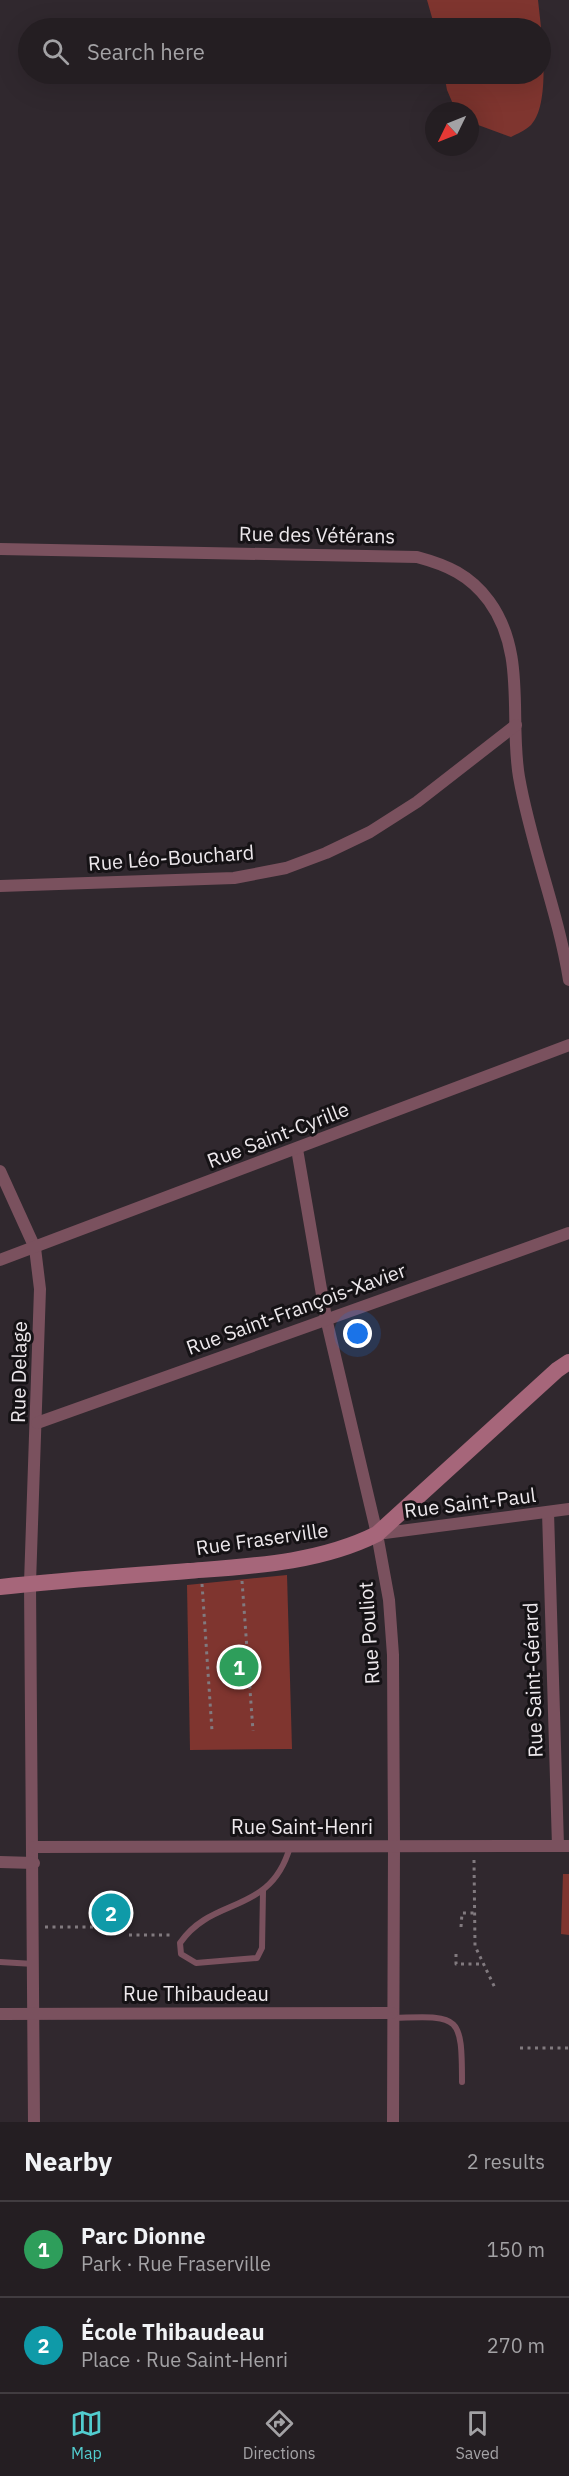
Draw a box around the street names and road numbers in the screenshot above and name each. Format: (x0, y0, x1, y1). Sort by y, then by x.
street label: Rue des Vétérans (239, 520, 395, 549)
street label: Rue Léo-Bouchard (87, 838, 255, 877)
street label: Rue Saint-Cyrille (203, 1095, 353, 1174)
street label: Rue Saint-François-Xavier (182, 1256, 409, 1361)
street label: Rue Delage (4, 1321, 33, 1423)
street label: Rue Saint-Paul (403, 1481, 537, 1524)
street label: Rue Fraserville (194, 1516, 330, 1561)
street label: Rue Pouliot (351, 1581, 386, 1685)
street label: Rue Saint-Gérard (516, 1602, 549, 1758)
street label: Rue Saint-Henri (231, 1813, 373, 1840)
street label: Rue Thibaudeau (123, 1980, 269, 2007)

